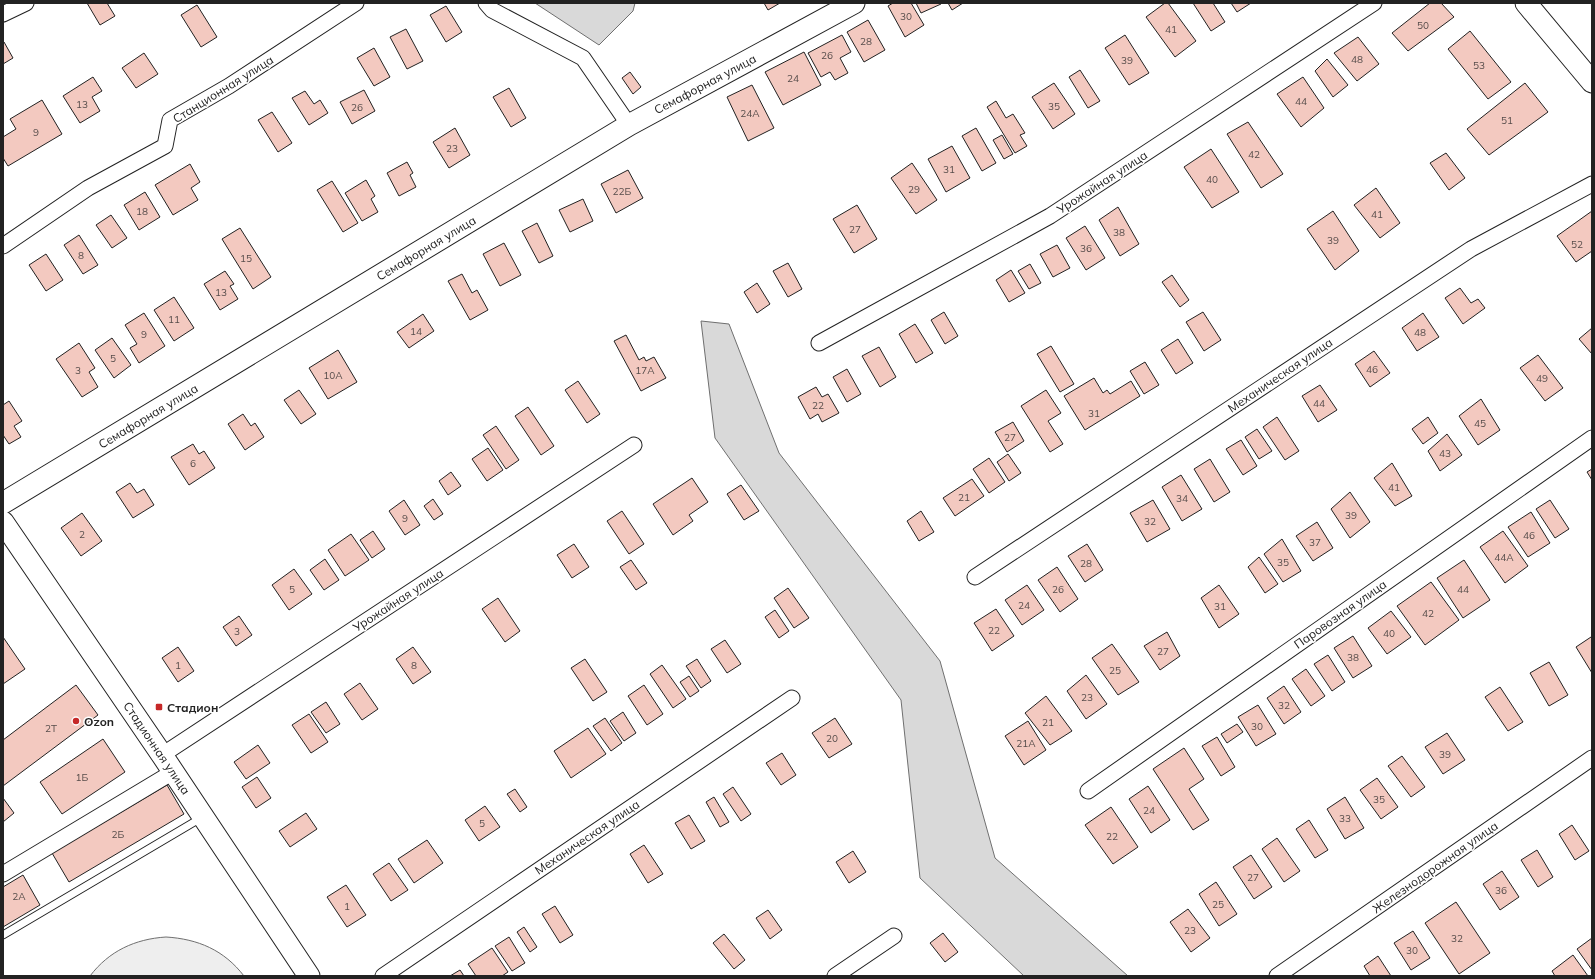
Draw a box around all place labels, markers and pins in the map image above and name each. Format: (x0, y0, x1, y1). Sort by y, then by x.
place label: Стадион (167, 700, 218, 715)
marker: Стадион (154, 702, 164, 712)
place label: Ozon (84, 714, 114, 729)
marker: Ozon (71, 716, 81, 726)

